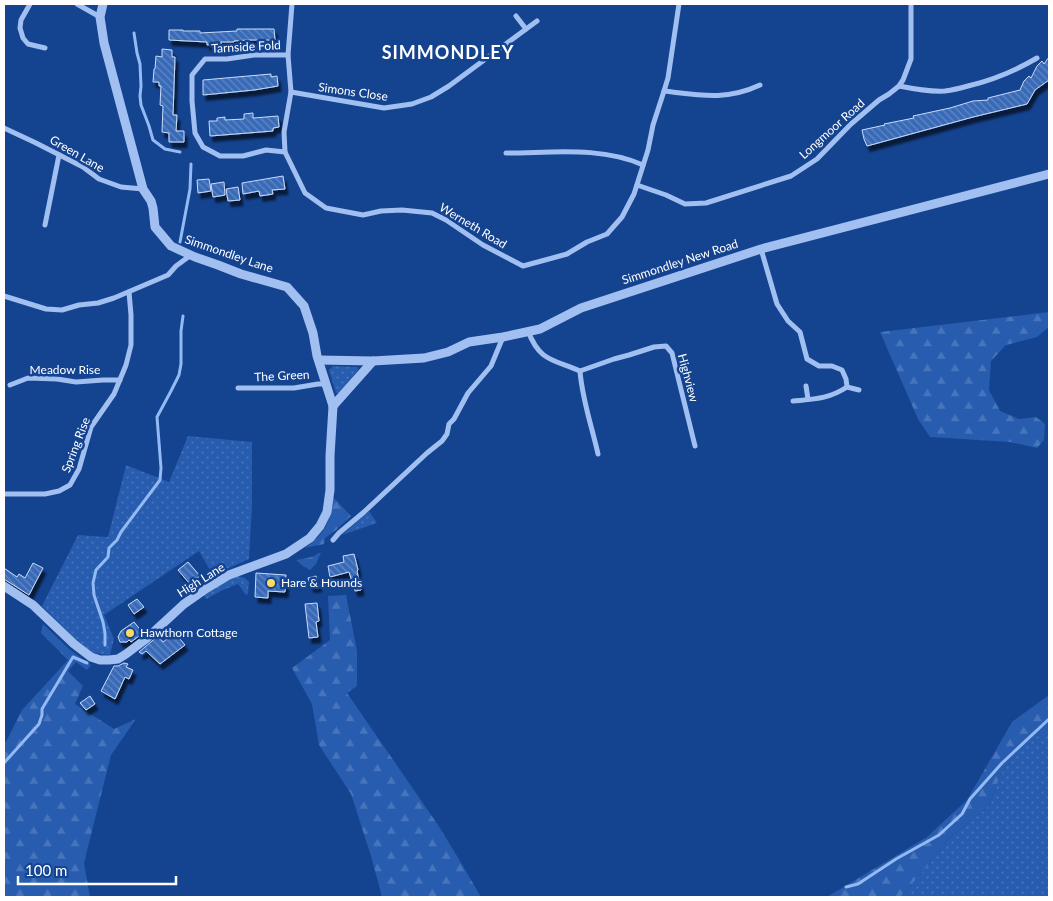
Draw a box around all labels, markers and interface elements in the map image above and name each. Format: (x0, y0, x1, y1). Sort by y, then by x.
street label: Tarnside Fold (211, 37, 281, 56)
district label: SIMMONDLEY (382, 41, 514, 63)
street label: Simons Close (317, 79, 389, 104)
street label: Longmoor Road (796, 95, 867, 162)
street label: Green Lane (47, 132, 107, 175)
street label: Werneth Road (437, 200, 510, 252)
street label: Simmondley Lane (183, 231, 275, 276)
street label: Simmondley New Road (620, 236, 740, 287)
street label: Highview (675, 352, 702, 404)
street label: Meadow Rise (30, 362, 100, 377)
street label: The Green (254, 367, 310, 384)
street label: Spring Rise (58, 415, 93, 475)
street label: High Lane (174, 559, 227, 600)
place label: Hare & Hounds (281, 575, 362, 590)
marker: Hare & Hounds (265, 577, 277, 589)
place label: Hawthorn Cottage (140, 625, 238, 640)
marker: Hawthorn Cottage (124, 627, 136, 639)
scale bar (18, 854, 175, 886)
text: 100 m (25, 861, 67, 879)

